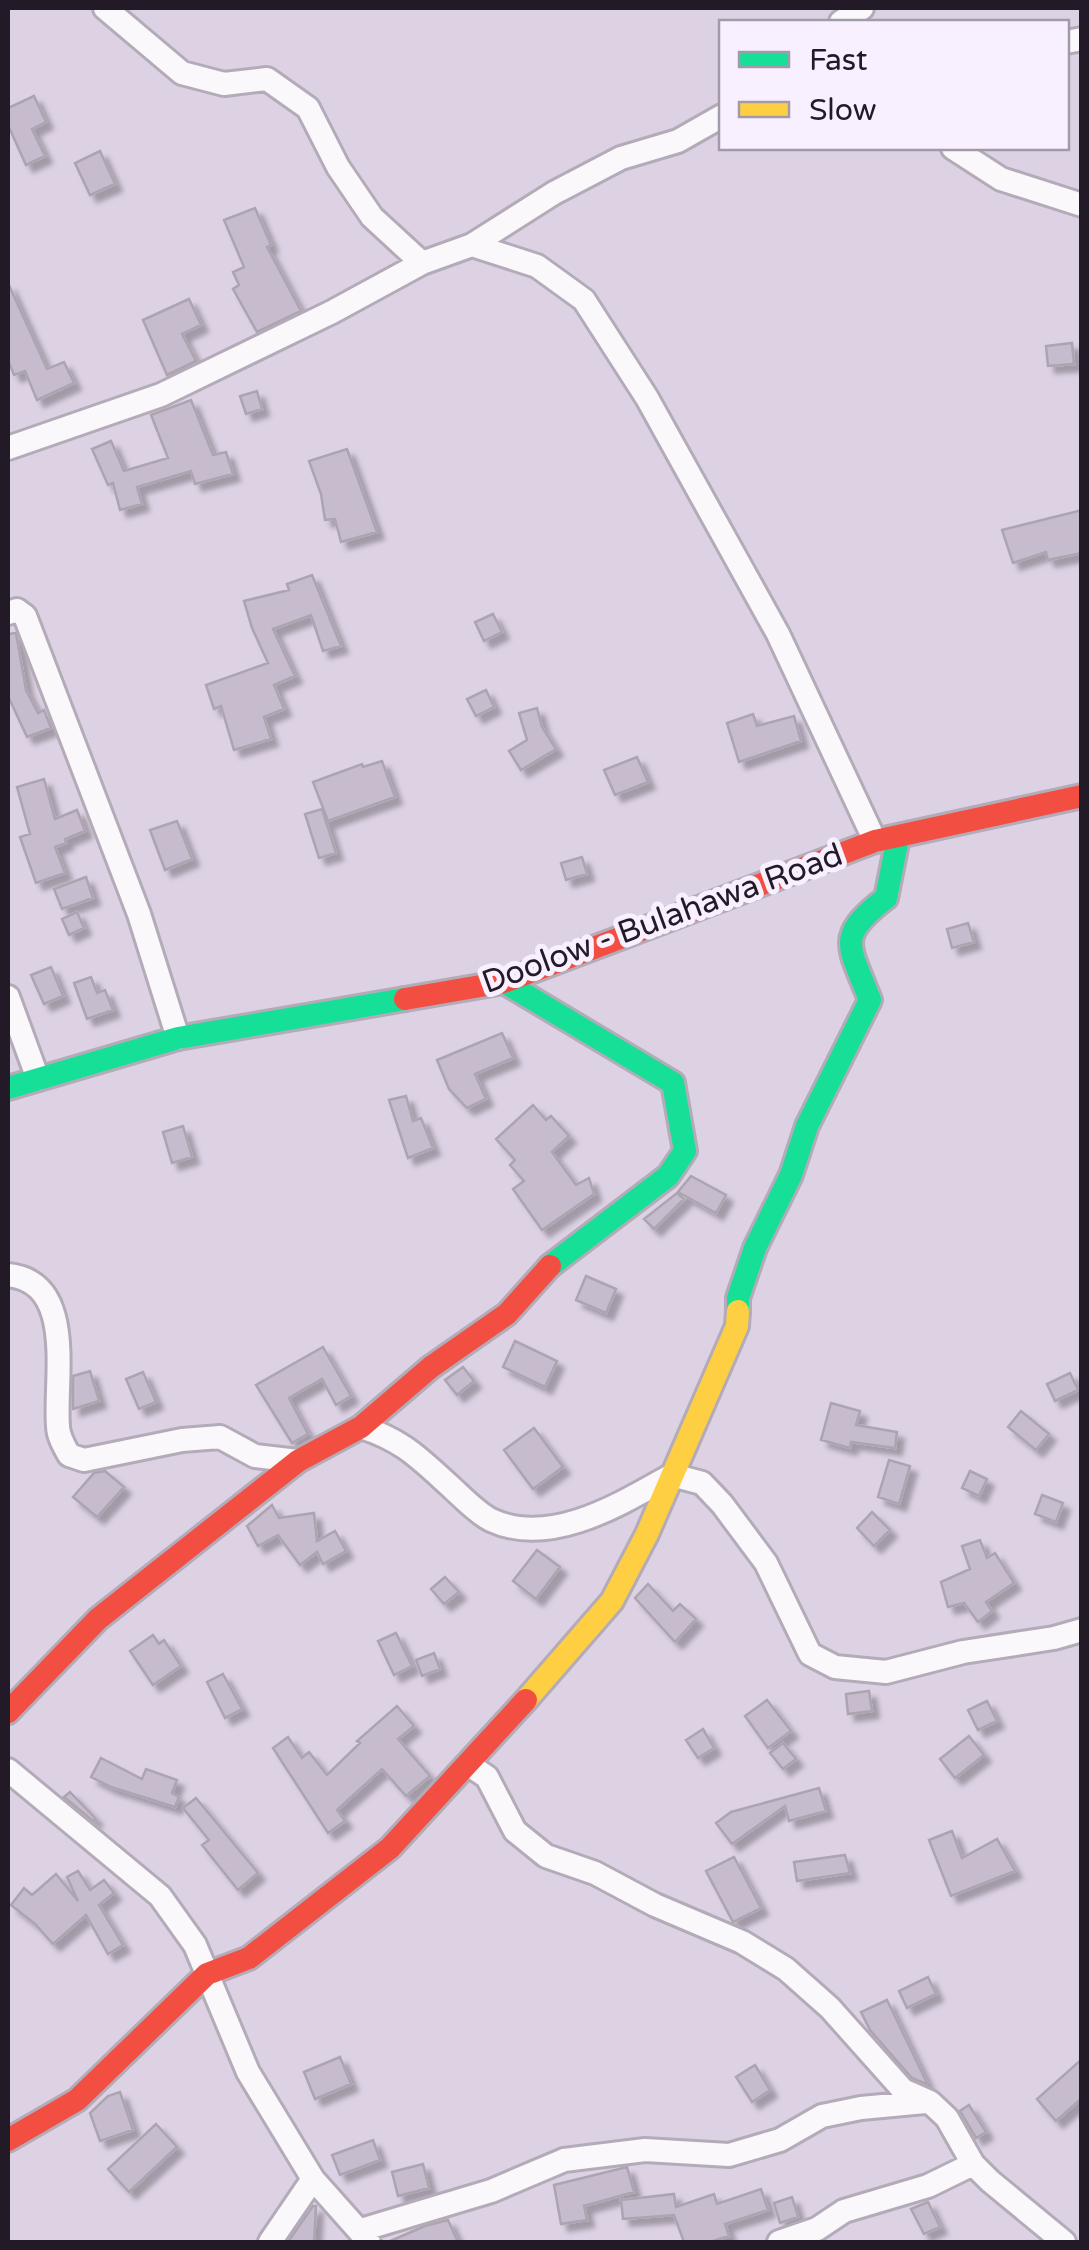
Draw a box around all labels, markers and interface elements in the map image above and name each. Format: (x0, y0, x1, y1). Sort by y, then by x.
legend (719, 20, 1069, 150)
text: Fast (809, 42, 868, 79)
text: Slow (809, 92, 877, 129)
street label: Doolow - Bulahawa Road (477, 836, 848, 1002)

